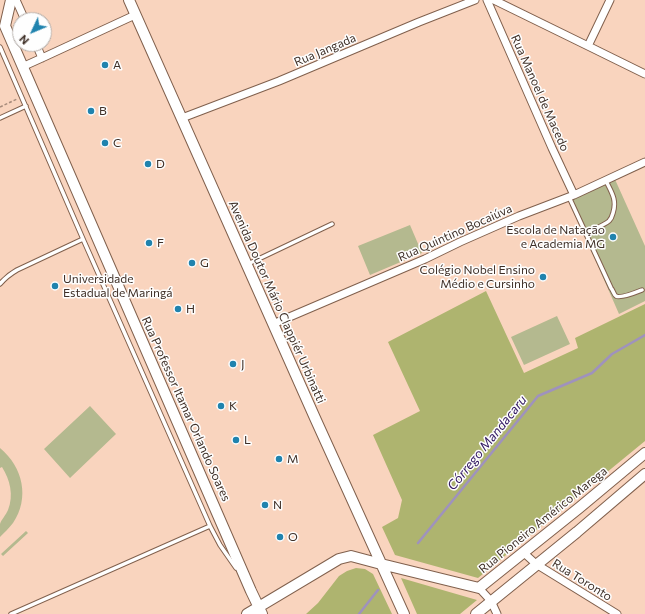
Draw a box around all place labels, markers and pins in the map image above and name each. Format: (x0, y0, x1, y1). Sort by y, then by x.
place label: A (113, 58, 121, 72)
marker: A (100, 60, 110, 70)
place label: B (99, 104, 107, 118)
marker: B (86, 106, 96, 116)
place label: C (113, 136, 121, 150)
marker: C (100, 138, 110, 148)
place label: D (156, 157, 165, 171)
marker: D (143, 159, 153, 169)
place label: Escola de Natação e Academia MG (506, 223, 605, 251)
marker: Escola de Natação e Academia MG (608, 232, 618, 242)
place label: F (157, 236, 164, 250)
marker: F (144, 238, 154, 248)
place label: G (200, 256, 209, 270)
marker: G (187, 258, 197, 268)
place label: Colégio Nobel Ensino Médio e Cursinho (420, 263, 535, 291)
place label: Universidade Estadual de Maringá (63, 272, 173, 300)
marker: Colégio Nobel Ensino Médio e Cursinho (538, 272, 548, 282)
marker: Universidade Estadual de Maringá (50, 281, 60, 291)
place label: H (186, 302, 195, 316)
marker: H (173, 304, 183, 314)
place label: J (241, 357, 244, 371)
marker: J (228, 359, 238, 369)
place label: K (229, 399, 237, 413)
marker: K (216, 401, 226, 411)
place label: L (244, 433, 251, 447)
marker: L (231, 435, 241, 445)
place label: M (287, 452, 298, 466)
marker: M (274, 454, 284, 464)
place label: N (273, 498, 282, 512)
marker: N (260, 500, 270, 510)
place label: O (288, 530, 298, 544)
marker: O (275, 532, 285, 542)

